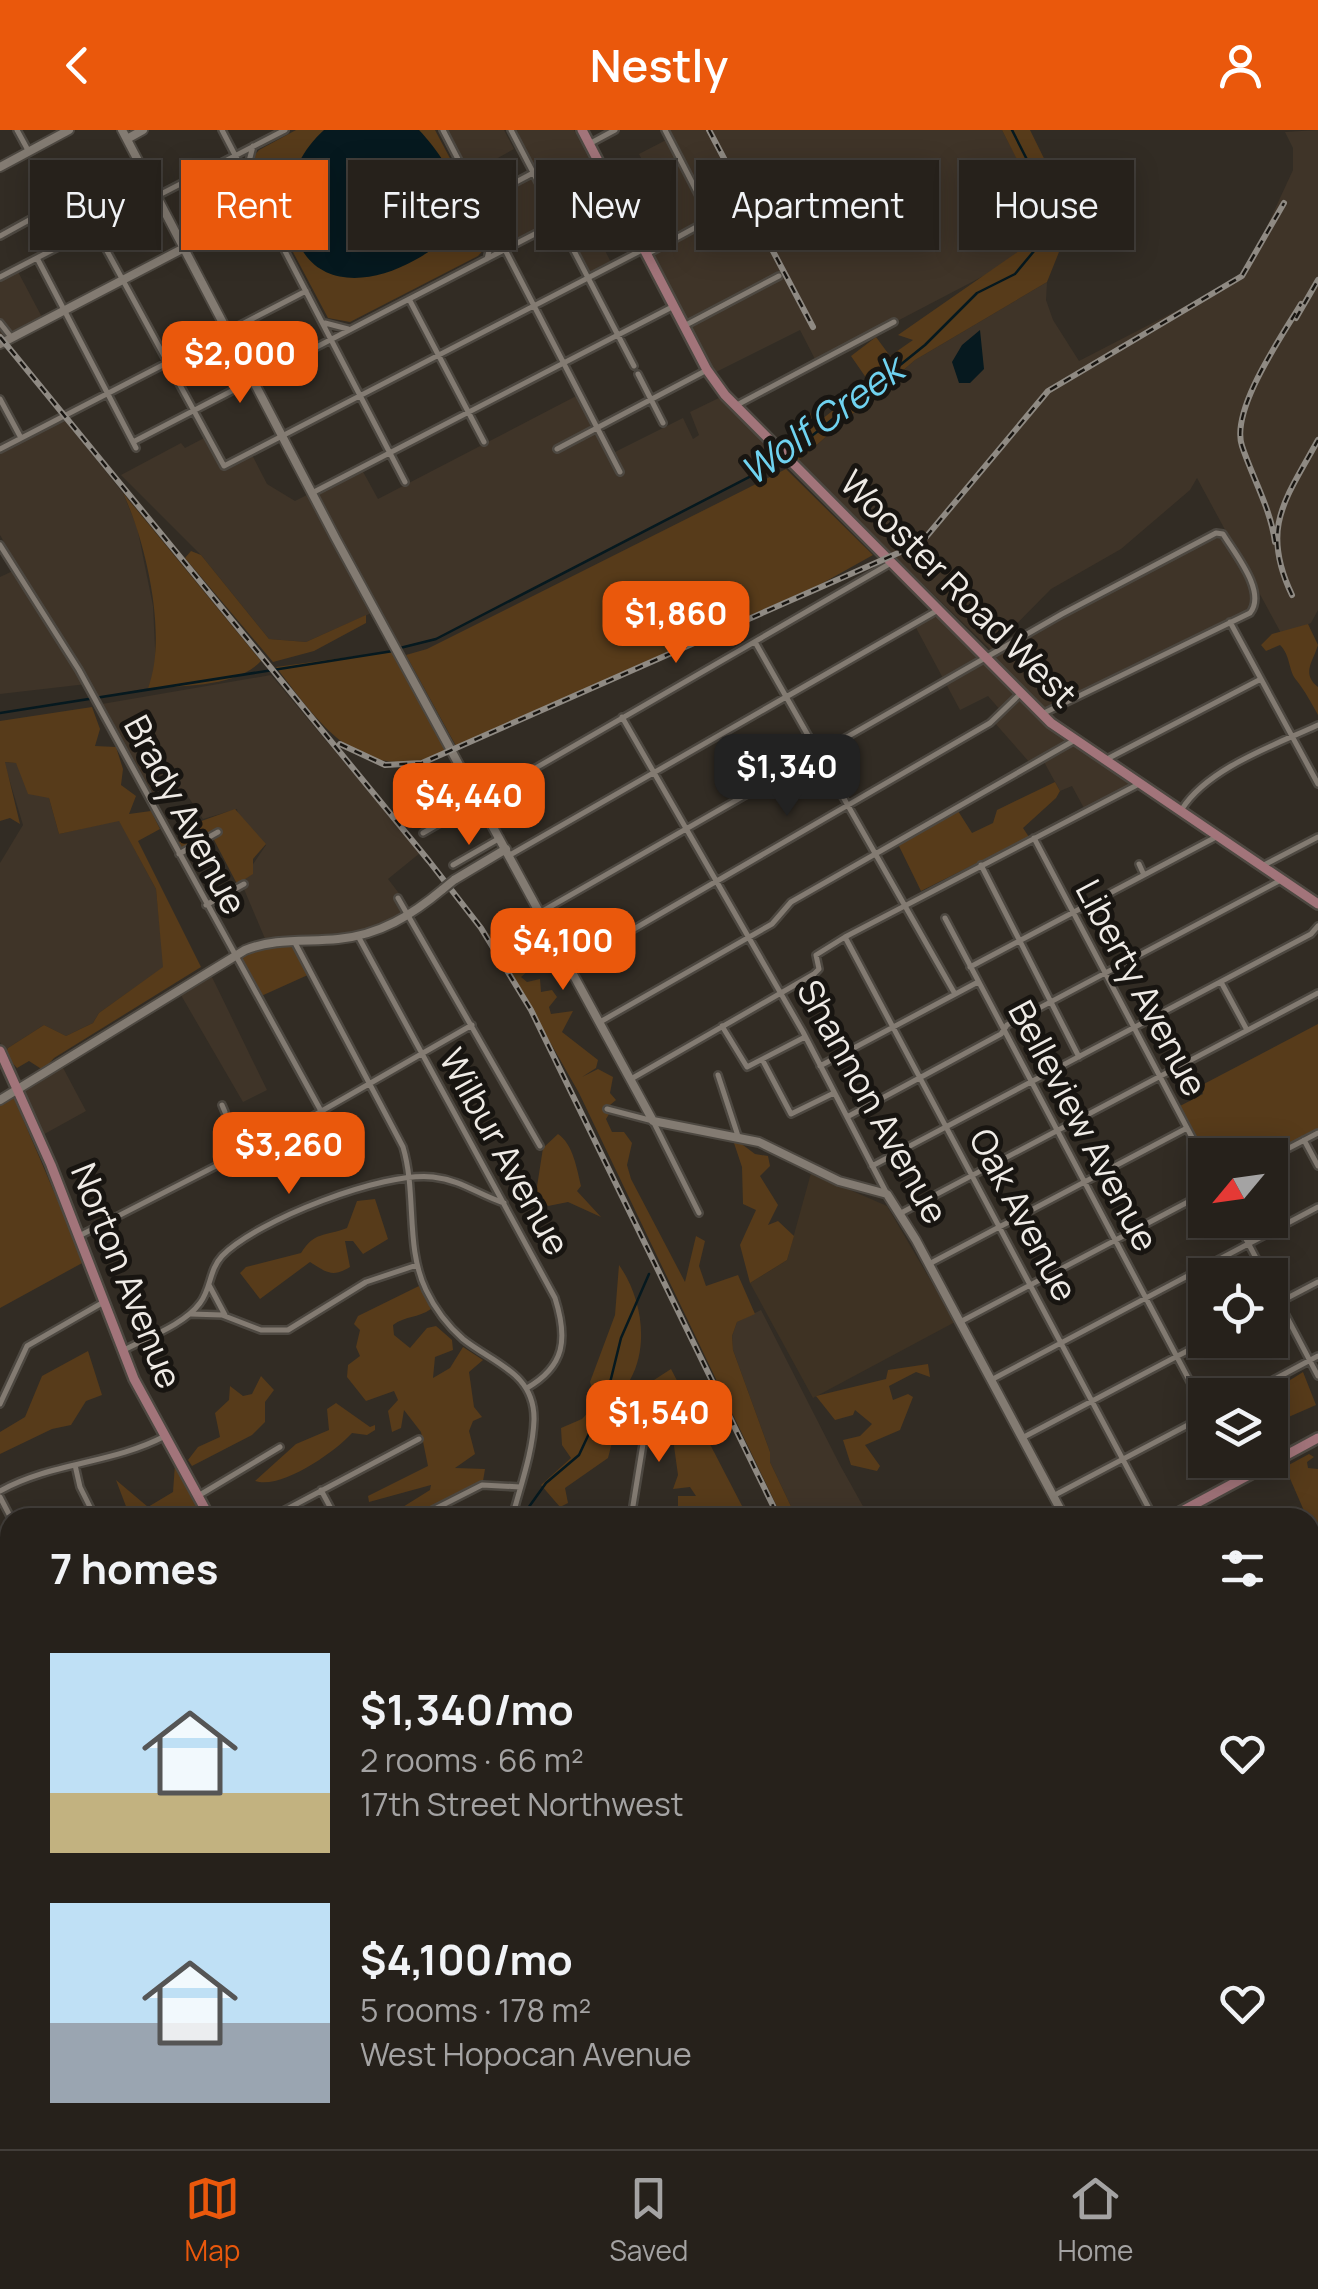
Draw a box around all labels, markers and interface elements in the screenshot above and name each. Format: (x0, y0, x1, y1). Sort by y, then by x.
text: Nestly (590, 34, 728, 96)
icon: back (50, 38, 105, 93)
icon: person (1213, 38, 1268, 93)
chip: Buy (30, 160, 161, 250)
chip: Rent (181, 160, 328, 250)
chip: Filters (348, 160, 516, 250)
chip: New (536, 160, 676, 250)
chip: Apartment (696, 160, 939, 250)
chip: House (959, 160, 1134, 250)
pin: $2,000 (159, 321, 321, 406)
text: $2,000 (184, 331, 296, 375)
water label: Wolf Creek (729, 340, 917, 496)
street label: Wooster Road West (830, 459, 1088, 717)
pin: $1,860 (595, 581, 757, 666)
text: $1,860 (624, 591, 728, 635)
street label: Brady Avenue (113, 707, 258, 922)
pin: $1,340 (706, 734, 868, 819)
text: $1,340 (736, 744, 838, 788)
pin: $4,440 (388, 763, 550, 848)
text: $4,440 (415, 773, 523, 817)
street label: Liberty Avenue (1065, 871, 1219, 1104)
pin: $4,100 (482, 908, 644, 993)
text: $4,100 (513, 918, 613, 962)
street label: Shannon Avenue (786, 971, 960, 1232)
street label: Belleview Avenue (998, 992, 1170, 1259)
street label: Wilbur Avenue (428, 1040, 581, 1263)
pin: $3,260 (208, 1112, 370, 1197)
street label: Oak Avenue (958, 1120, 1089, 1309)
text: $3,260 (235, 1122, 343, 1166)
north arrow (1188, 1138, 1288, 1238)
map controls (1188, 1138, 1288, 1478)
street label: Norton Avenue (60, 1156, 194, 1395)
button: locate (1188, 1258, 1288, 1358)
button: layers (1188, 1378, 1288, 1478)
pin: $1,540 (578, 1380, 740, 1465)
text: $1,540 (608, 1390, 710, 1434)
text: 7 homes (50, 1539, 218, 1597)
icon: filters (1215, 1541, 1270, 1596)
text: $1,340/mo (360, 1680, 574, 1738)
icon: home (130, 1693, 250, 1813)
icon: heart (1215, 1726, 1270, 1781)
text: 2 rooms · 66 m² (360, 1738, 584, 1782)
text: 17th Street Northwest (360, 1782, 684, 1826)
text: $4,100/mo (360, 1930, 573, 1988)
icon: home (130, 1943, 250, 2063)
icon: heart (1215, 1976, 1270, 2031)
text: 5 rooms · 178 m² (360, 1988, 591, 2032)
text: West Hopocan Avenue (360, 2032, 692, 2076)
tab: Map (185, 2171, 240, 2269)
tab: Saved (610, 2171, 688, 2269)
tab: Home (1058, 2171, 1133, 2269)

